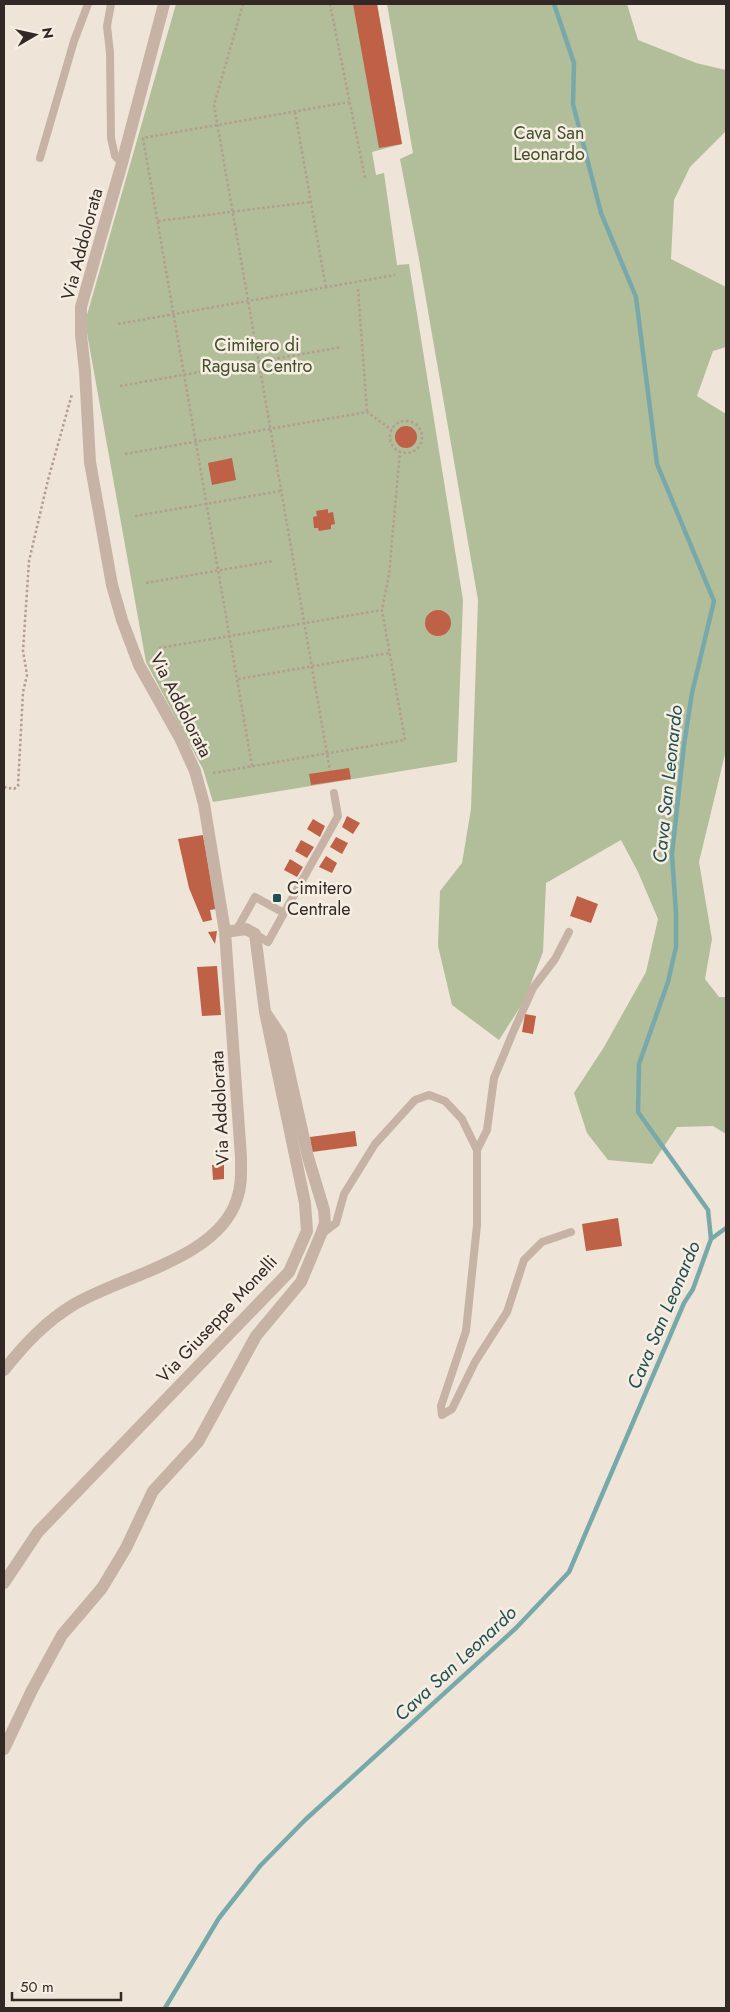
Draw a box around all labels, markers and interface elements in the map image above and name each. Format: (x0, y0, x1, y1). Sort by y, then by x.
north arrow (10, 10, 60, 60)
text: N (37, 26, 59, 40)
park label: Cava San Leonardo (513, 120, 585, 167)
street label: Via Addolorata (55, 185, 109, 303)
park label: Cimitero di Ragusa Centro (202, 332, 313, 379)
street label: Via Addolorata (143, 648, 219, 762)
water label: Cava San Leonardo (646, 704, 689, 864)
place label: Cimitero Centrale (287, 875, 352, 922)
marker: Cimitero Centrale (271, 892, 283, 904)
street label: Via Addolorata (204, 1050, 236, 1166)
water label: Cava San Leonardo (620, 1237, 707, 1393)
street label: Via Giuseppe Monelli (151, 1249, 283, 1389)
water label: Cava San Leonardo (388, 1599, 522, 1727)
scale bar (12, 1970, 121, 2002)
text: 50 m (20, 1976, 54, 1998)

